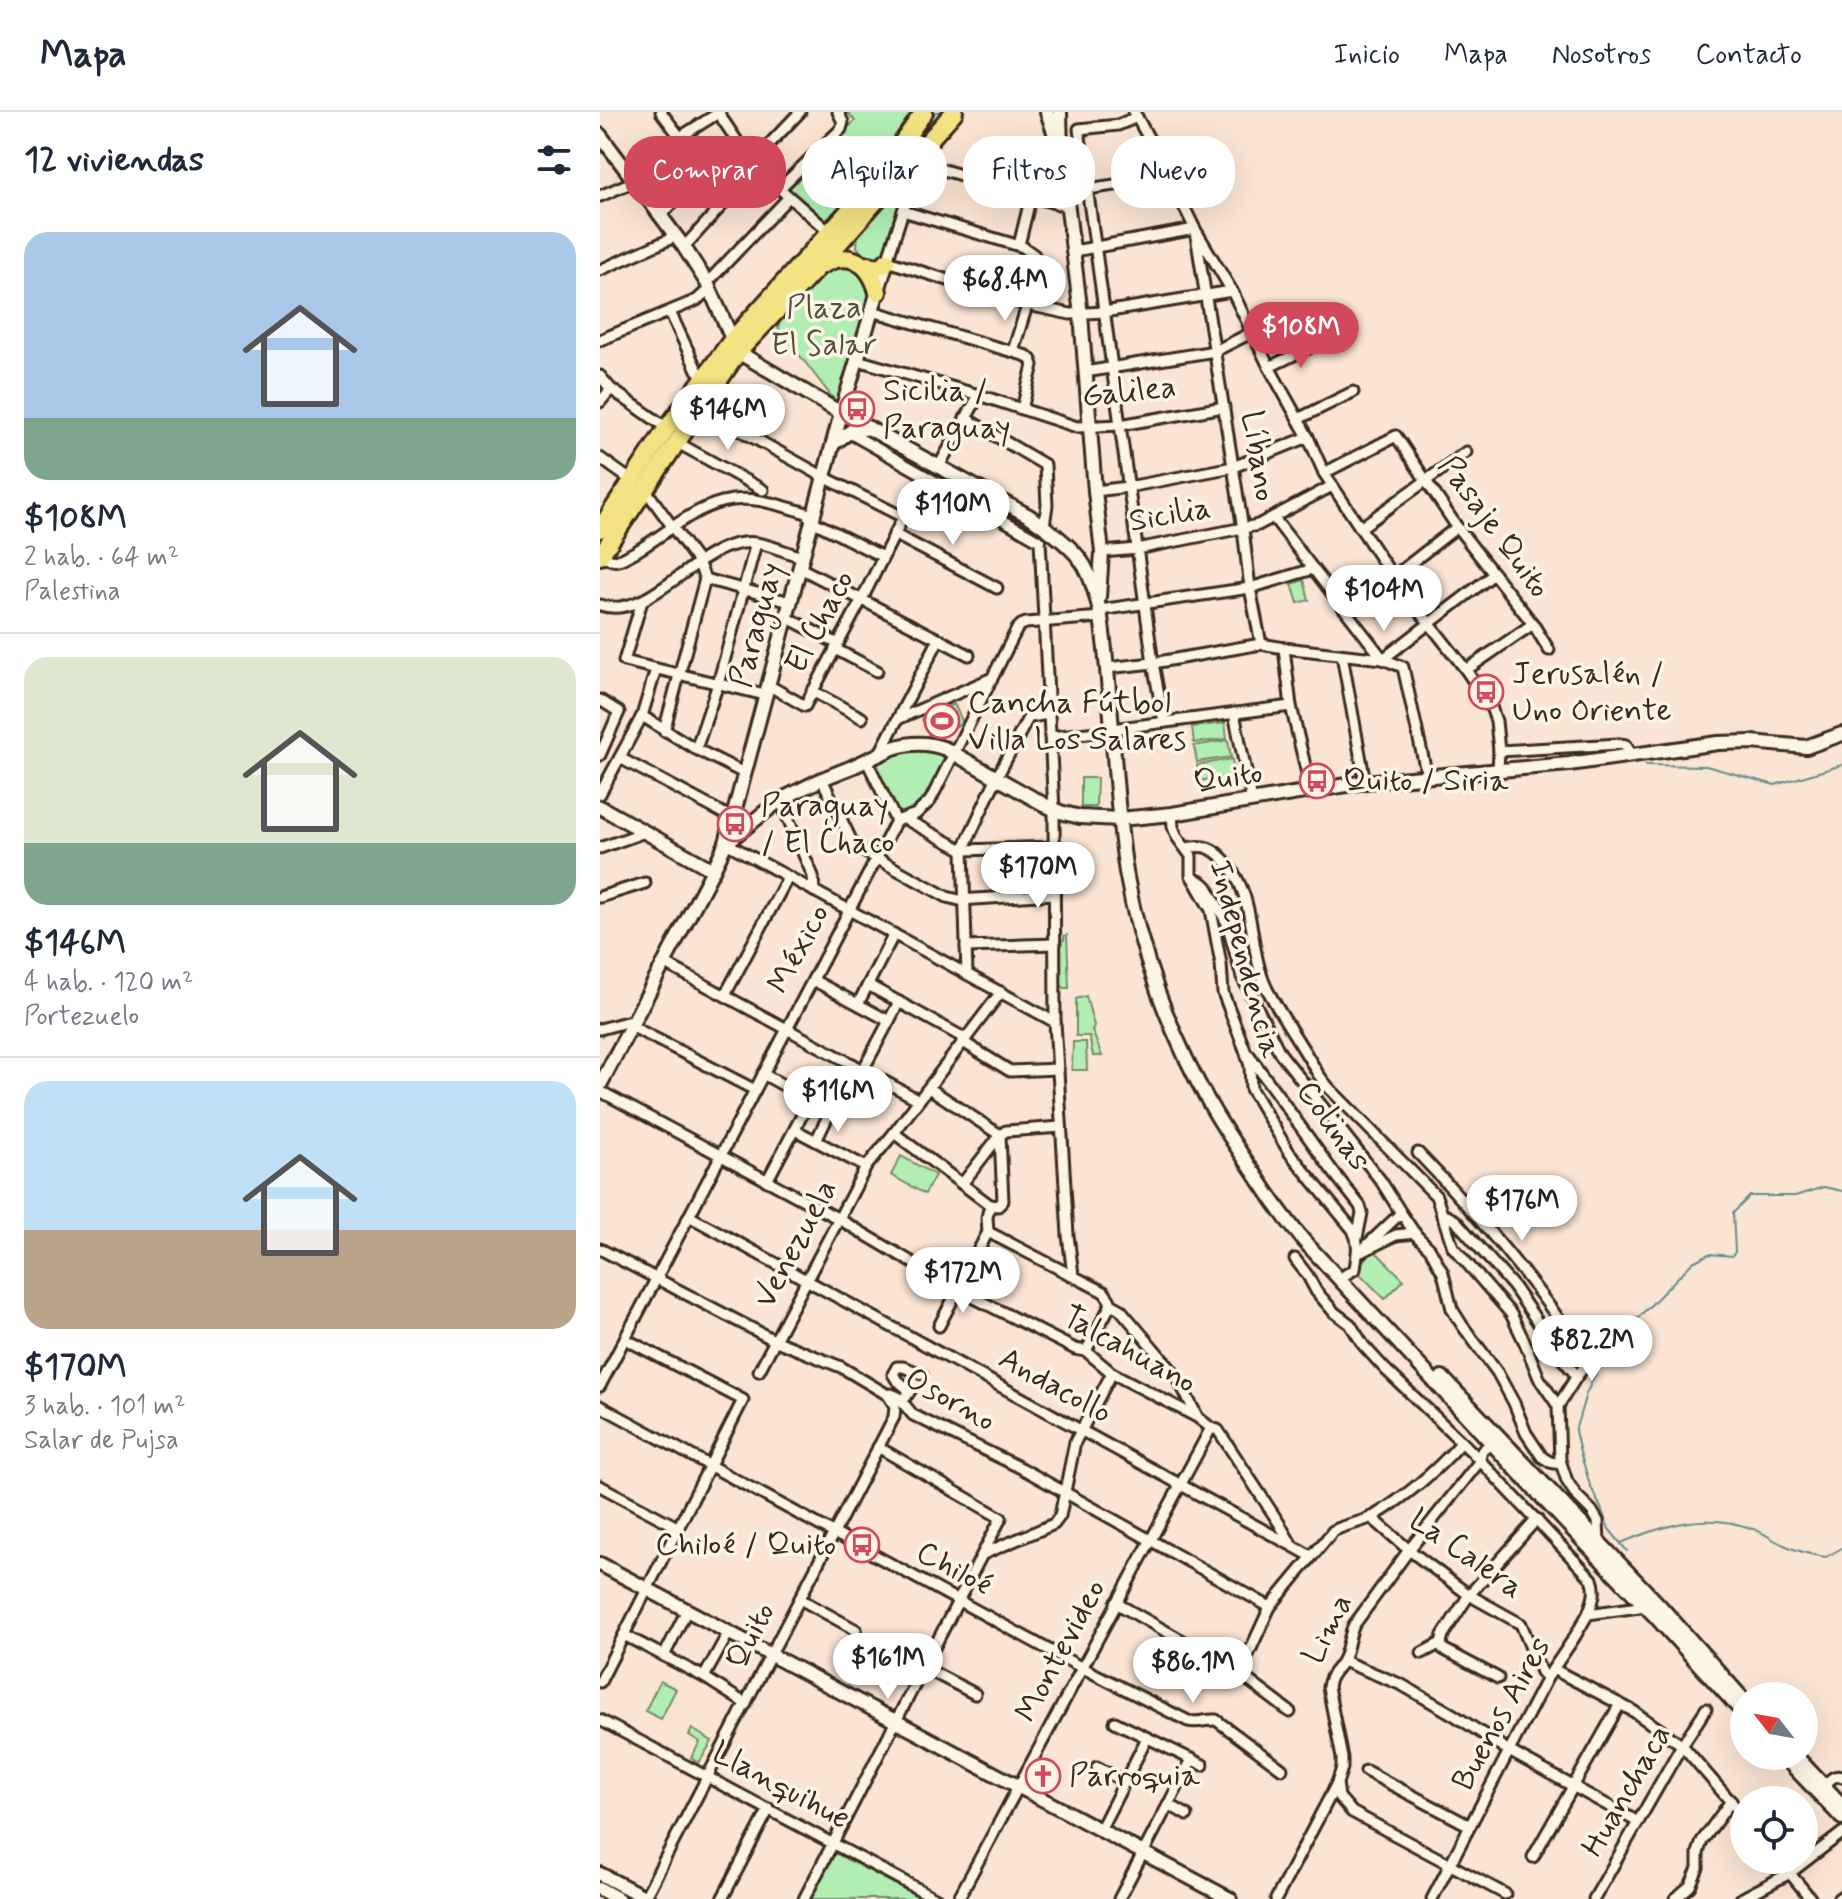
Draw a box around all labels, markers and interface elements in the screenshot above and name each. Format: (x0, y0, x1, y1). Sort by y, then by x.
text: Mapa (40, 31, 127, 80)
text: Inicio (1333, 37, 1400, 74)
text: Mapa (1444, 37, 1508, 74)
text: Nosotros (1552, 37, 1651, 74)
text: Contacto (1695, 37, 1802, 74)
chip: Comprar (624, 136, 786, 208)
chip: Alquilar (802, 136, 947, 208)
chip: Filtros (963, 136, 1095, 208)
chip: Nuevo (1111, 136, 1235, 208)
text: 12 viviendas (24, 138, 204, 183)
icon: filters (532, 138, 576, 182)
pin: $68.4M (940, 255, 1070, 323)
text: $68.4M (962, 264, 1048, 298)
icon: home (228, 284, 372, 428)
park label: Plaza El Salar (771, 287, 877, 366)
pin: $108M (1245, 302, 1357, 370)
text: $108M (1262, 311, 1340, 345)
street label: Galilea (1080, 366, 1178, 418)
place label: Sicilia / Paraguay (883, 370, 1011, 451)
pin: $146M (672, 384, 784, 452)
bus stop icon: Sicilia / Paraguay (838, 390, 876, 428)
text: $146M (689, 393, 767, 427)
street label: Líbano (1230, 408, 1286, 504)
street label: Pasaje Quito (1428, 447, 1560, 607)
pin: $110M (897, 479, 1009, 547)
street label: Sicilia (1126, 487, 1214, 543)
text: $110M (915, 488, 991, 522)
text: $108M (24, 496, 127, 541)
text: 2 hab. · 64 m² (24, 541, 179, 575)
street label: Paraguay (720, 558, 796, 693)
street label: El Chaco (775, 563, 865, 681)
pin: $104M (1328, 565, 1440, 633)
text: $104M (1344, 574, 1424, 608)
text: Palestina (24, 575, 121, 609)
place label: Jerusalén / Uno Oriente (1512, 653, 1672, 732)
bus stop icon: Jerusalén / Uno Oriente (1467, 673, 1505, 711)
place label: Cancha Fútbol Villa Los Salares (968, 682, 1186, 761)
sports icon: Cancha Fútbol Villa Los Salares (923, 702, 961, 740)
icon: home (228, 709, 372, 853)
street label: Quito (1191, 752, 1265, 804)
place label: Quito / Siria (1343, 760, 1509, 802)
bus stop icon: Quito / Siria (1298, 762, 1336, 800)
place label: Paraguay / El Chaco (761, 785, 895, 864)
bus stop icon: Paraguay / El Chaco (716, 805, 754, 843)
pin: $170M (982, 842, 1094, 910)
text: $170M (999, 851, 1077, 885)
street label: Independencia (1198, 856, 1292, 1063)
street label: México (758, 897, 840, 1001)
text: $146M (24, 921, 126, 966)
text: 4 hab. · 120 m² (24, 966, 193, 1000)
text: Portezuelo (24, 1000, 139, 1034)
pin: $116M (782, 1066, 894, 1134)
street label: Colinas (1286, 1072, 1380, 1180)
text: $116M (801, 1075, 875, 1109)
icon: home (228, 1133, 372, 1277)
street label: Venezuela (745, 1172, 847, 1316)
pin: $176M (1466, 1175, 1578, 1243)
text: $176M (1484, 1184, 1560, 1218)
pin: $172M (907, 1247, 1019, 1315)
text: $172M (924, 1256, 1002, 1290)
street label: Talcahuano (1054, 1296, 1204, 1404)
pin: $82.2M (1527, 1315, 1657, 1383)
text: $82.2M (1550, 1324, 1634, 1358)
street label: Andacollo (991, 1338, 1119, 1434)
text: $170M (24, 1345, 127, 1390)
street label: Osorno (897, 1358, 1003, 1442)
text: 3 hab. · 101 m² (24, 1390, 186, 1424)
text: Salar de Pujsa (24, 1424, 179, 1458)
street label: La Calera (1400, 1499, 1532, 1609)
place label: Chiloé / Quito (655, 1524, 836, 1566)
bus stop icon: Chiloé / Quito (843, 1526, 881, 1564)
street label: Chiloé (909, 1532, 999, 1606)
street label: Montevideo (1006, 1572, 1116, 1730)
street label: Lima (1293, 1587, 1363, 1671)
street label: Quito (717, 1596, 785, 1676)
street label: Buenos Aires (1442, 1630, 1562, 1798)
pin: $161M (832, 1633, 944, 1701)
pin: $86.1M (1128, 1637, 1258, 1705)
text: $161M (851, 1642, 925, 1676)
text: $86.1M (1151, 1646, 1235, 1680)
north arrow (1730, 1682, 1818, 1770)
map controls (1730, 1682, 1818, 1874)
street label: Huanchaca (1572, 1717, 1682, 1865)
street label: Llanquihue (705, 1732, 857, 1840)
place label: Parroquia (1069, 1755, 1201, 1797)
church icon: Parroquia (1024, 1757, 1062, 1795)
button: locate (1730, 1786, 1818, 1874)

